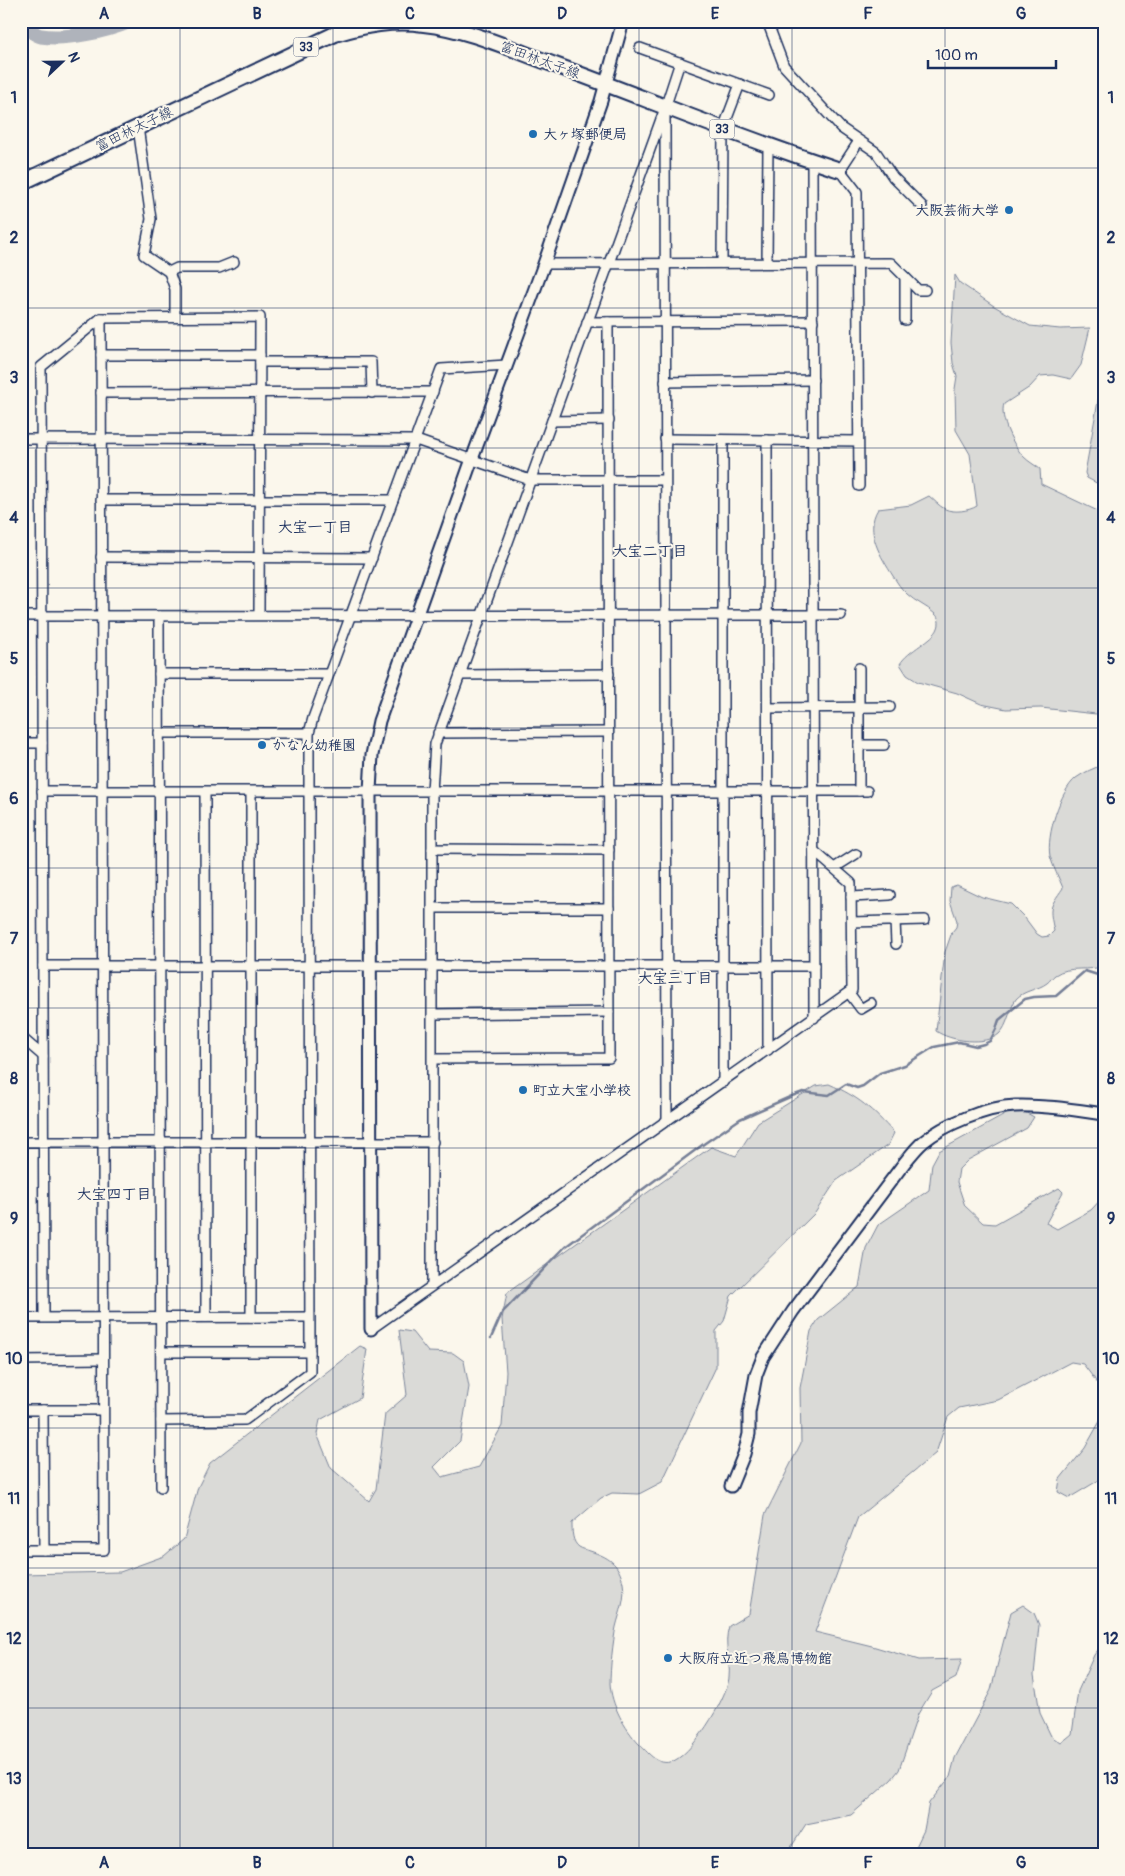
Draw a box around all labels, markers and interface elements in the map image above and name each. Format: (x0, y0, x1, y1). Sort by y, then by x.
text: A (99, 4, 110, 24)
text: B (252, 4, 262, 24)
text: C (405, 4, 415, 24)
text: D (557, 4, 567, 24)
text: E (711, 4, 720, 24)
text: F (863, 4, 873, 24)
text: G (1016, 4, 1027, 24)
north arrow (38, 38, 88, 88)
road number: 33 (294, 38, 318, 56)
street label: 富田林太子線 (498, 38, 582, 82)
scale bar (928, 38, 1055, 70)
text: 100 m (935, 46, 978, 65)
text: N (64, 50, 83, 65)
text: 1 (11, 88, 17, 108)
text: 1 (1108, 88, 1114, 108)
street label: 富田林太子線 (93, 103, 175, 155)
road number: 33 (710, 120, 734, 138)
place label: 大ヶ塚郵便局 (543, 126, 627, 143)
marker: 大ヶ塚郵便局 (527, 128, 539, 140)
place label: 大阪芸術大学 (915, 202, 999, 219)
marker: 大阪芸術大学 (1003, 204, 1015, 216)
text: 2 (10, 228, 19, 248)
text: 2 (1107, 228, 1116, 248)
text: 3 (10, 368, 19, 388)
text: 3 (1107, 368, 1116, 388)
text: 4 (9, 508, 19, 528)
text: 4 (1106, 508, 1116, 528)
district label: 大宝一丁目 (277, 518, 353, 537)
district label: 大宝二丁目 (612, 542, 688, 561)
text: 5 (10, 649, 19, 669)
text: 5 (1107, 649, 1116, 669)
place label: かなん幼稚園 (272, 737, 356, 754)
marker: かなん幼稚園 (256, 739, 268, 751)
text: 6 (9, 789, 19, 809)
text: 6 (1106, 789, 1116, 809)
text: 7 (10, 929, 19, 949)
text: 7 (1107, 929, 1116, 949)
district label: 大宝三丁目 (637, 969, 713, 988)
text: 8 (10, 1069, 18, 1089)
text: 8 (1107, 1069, 1115, 1089)
place label: 町立大宝小学校 (533, 1082, 631, 1099)
marker: 町立大宝小学校 (517, 1084, 529, 1096)
district label: 大宝四丁目 (76, 1185, 152, 1204)
text: 9 (10, 1209, 18, 1229)
text: 9 (1107, 1209, 1115, 1229)
text: 10 (5, 1349, 23, 1369)
text: 10 (1102, 1349, 1120, 1369)
text: 11 (8, 1489, 20, 1509)
text: 11 (1105, 1489, 1117, 1509)
text: 12 (6, 1629, 22, 1649)
text: 12 (1103, 1629, 1119, 1649)
place label: 大阪府立近つ飛鳥博物館 (678, 1650, 832, 1667)
marker: 大阪府立近つ飛鳥博物館 (662, 1652, 674, 1664)
text: 13 (6, 1769, 22, 1789)
text: 13 (1103, 1769, 1119, 1789)
text: A (99, 1853, 110, 1873)
text: B (252, 1853, 262, 1873)
text: C (405, 1853, 415, 1873)
text: D (557, 1853, 567, 1873)
text: E (711, 1853, 720, 1873)
text: F (863, 1853, 873, 1873)
text: G (1016, 1853, 1027, 1873)

